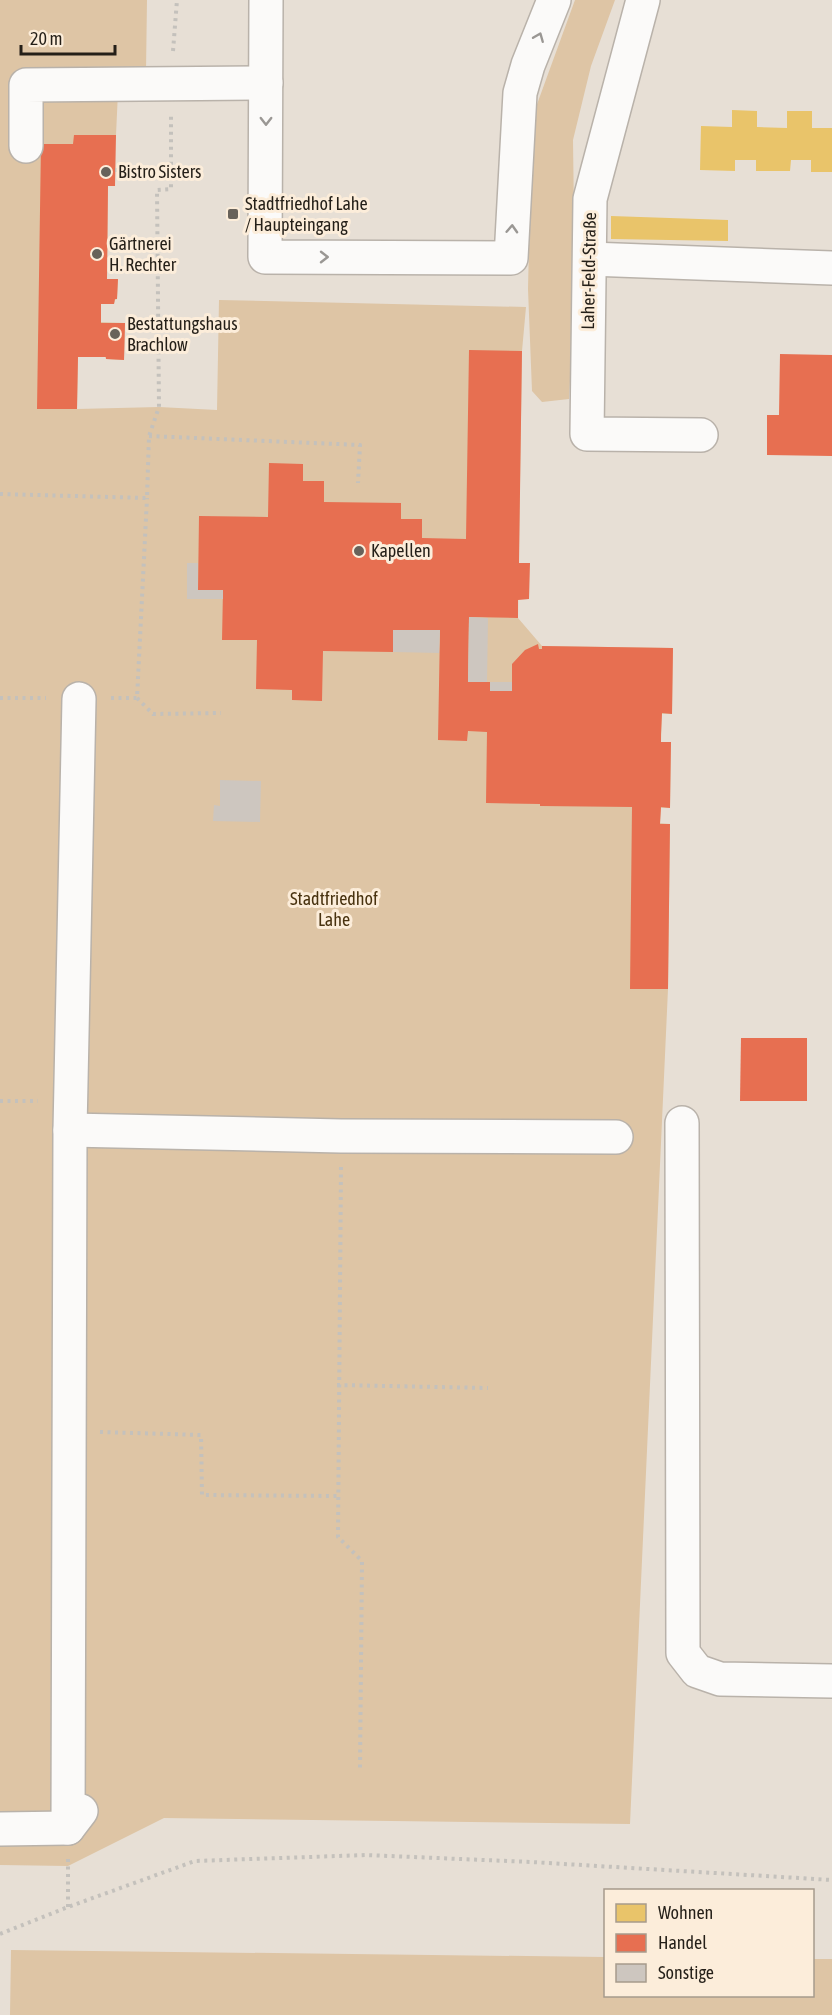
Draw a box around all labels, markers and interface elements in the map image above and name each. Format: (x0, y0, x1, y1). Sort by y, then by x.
scale bar (21, 18, 116, 56)
text: 20 m (30, 28, 62, 49)
one-way arrow (532, 32, 544, 43)
one-way arrow (259, 117, 272, 126)
place label: Bistro Sisters (118, 161, 201, 182)
marker: Bistro Sisters (99, 165, 113, 179)
place label: Stadtfriedhof Lahe / Haupteingang (245, 193, 368, 235)
marker: Stadtfriedhof Lahe / Haupteingang (226, 207, 240, 221)
street label: Laher-Feld-Straße (577, 212, 600, 330)
one-way arrow (506, 224, 519, 233)
place label: Gärtnerei H. Rechter (109, 233, 177, 275)
marker: Gärtnerei H. Rechter (90, 247, 104, 261)
one-way arrow (320, 251, 329, 263)
place label: Bestattungshaus Brachlow (127, 313, 238, 355)
marker: Bestattungshaus Brachlow (108, 327, 122, 341)
place label: Kapellen (371, 540, 431, 561)
marker: Kapellen (352, 544, 366, 558)
park label: Stadtfriedhof Lahe (290, 888, 378, 930)
legend (604, 1889, 814, 1997)
text: Wohnen (658, 1902, 713, 1923)
text: Handel (658, 1932, 707, 1953)
text: Sonstige (658, 1962, 714, 1983)

